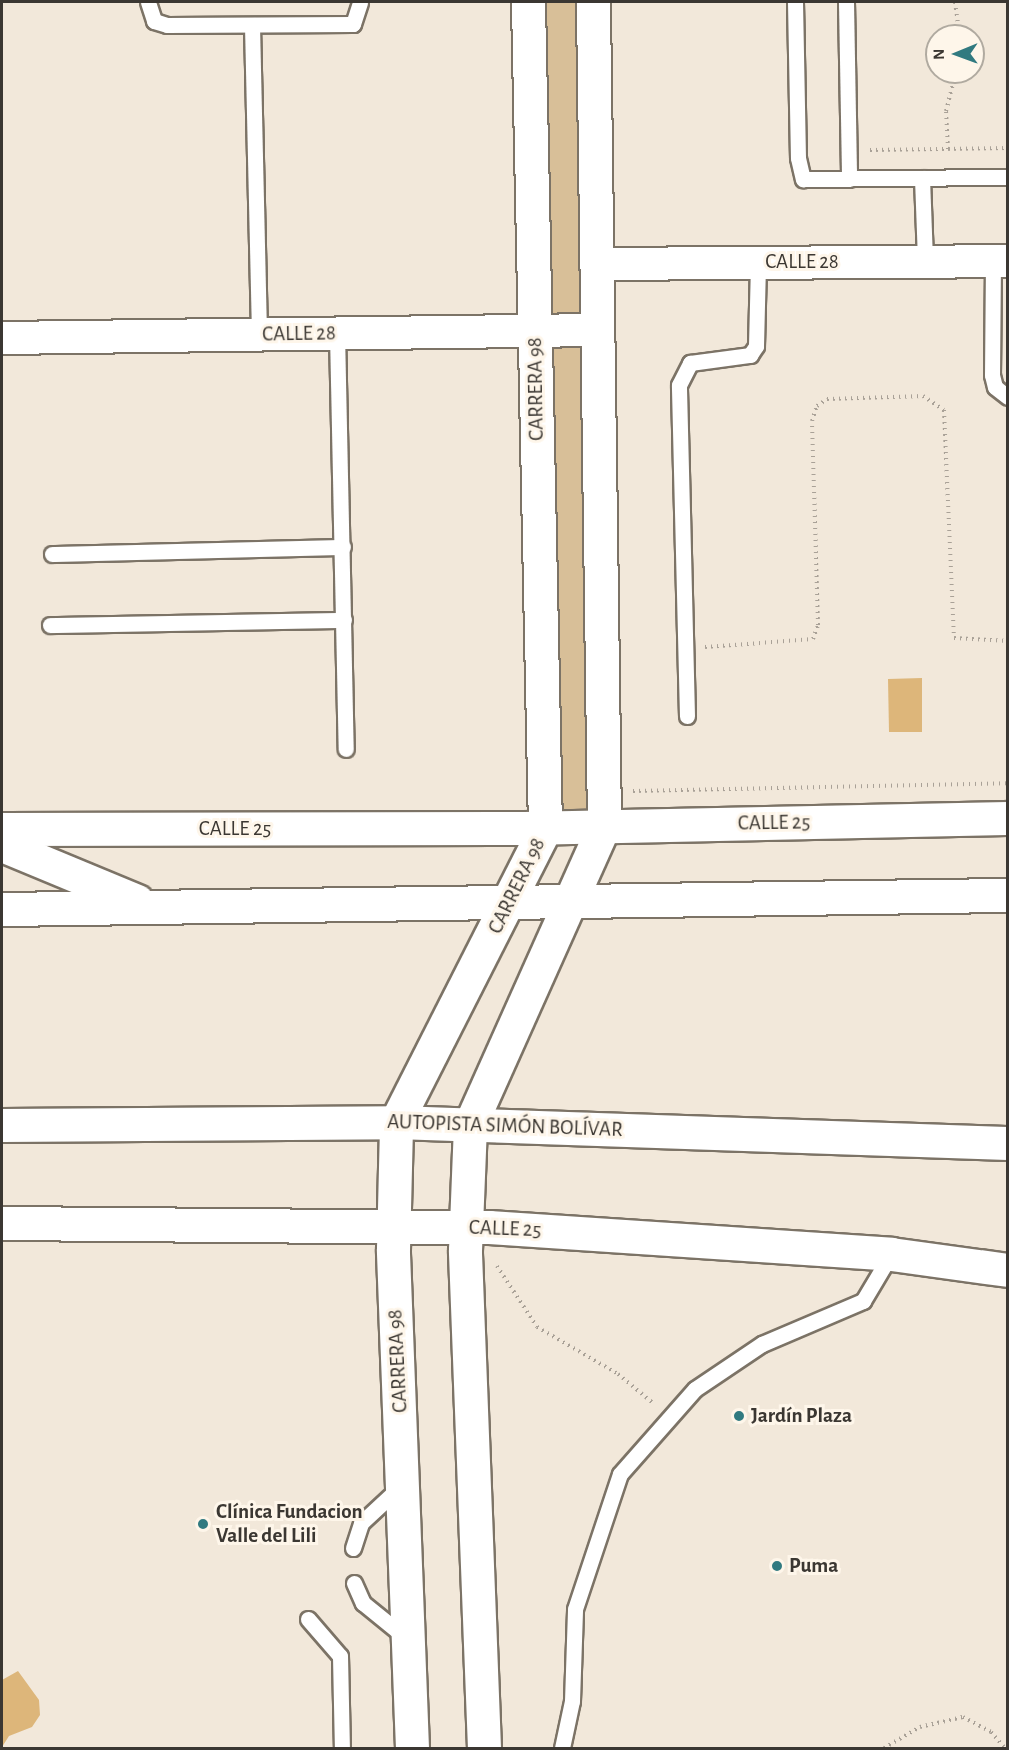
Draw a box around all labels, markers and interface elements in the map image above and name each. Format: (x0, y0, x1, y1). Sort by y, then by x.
north arrow (925, 24, 985, 84)
text: N (931, 49, 947, 60)
street label: CALLE 28 (765, 249, 839, 275)
street label: CALLE 28 (262, 321, 336, 347)
street label: CARRERA 98 (522, 337, 550, 441)
street label: CALLE 25 (738, 810, 810, 836)
street label: CALLE 25 (199, 816, 271, 842)
street label: CARRERA 98 (483, 834, 551, 938)
street label: AUTOPISTA SIMÓN BOLÍVAR (387, 1109, 623, 1143)
street label: CALLE 25 (468, 1215, 542, 1243)
street label: CARRERA 98 (383, 1309, 413, 1413)
place label: Jardín Plaza (751, 1403, 852, 1429)
marker: Jardín Plaza (732, 1409, 746, 1423)
place label: Clínica Fundacion Valle del Lili (216, 1499, 363, 1549)
marker: Clínica Fundacion Valle del Lili (194, 1515, 212, 1533)
place label: Puma (789, 1553, 838, 1579)
marker: Puma (770, 1559, 784, 1573)

